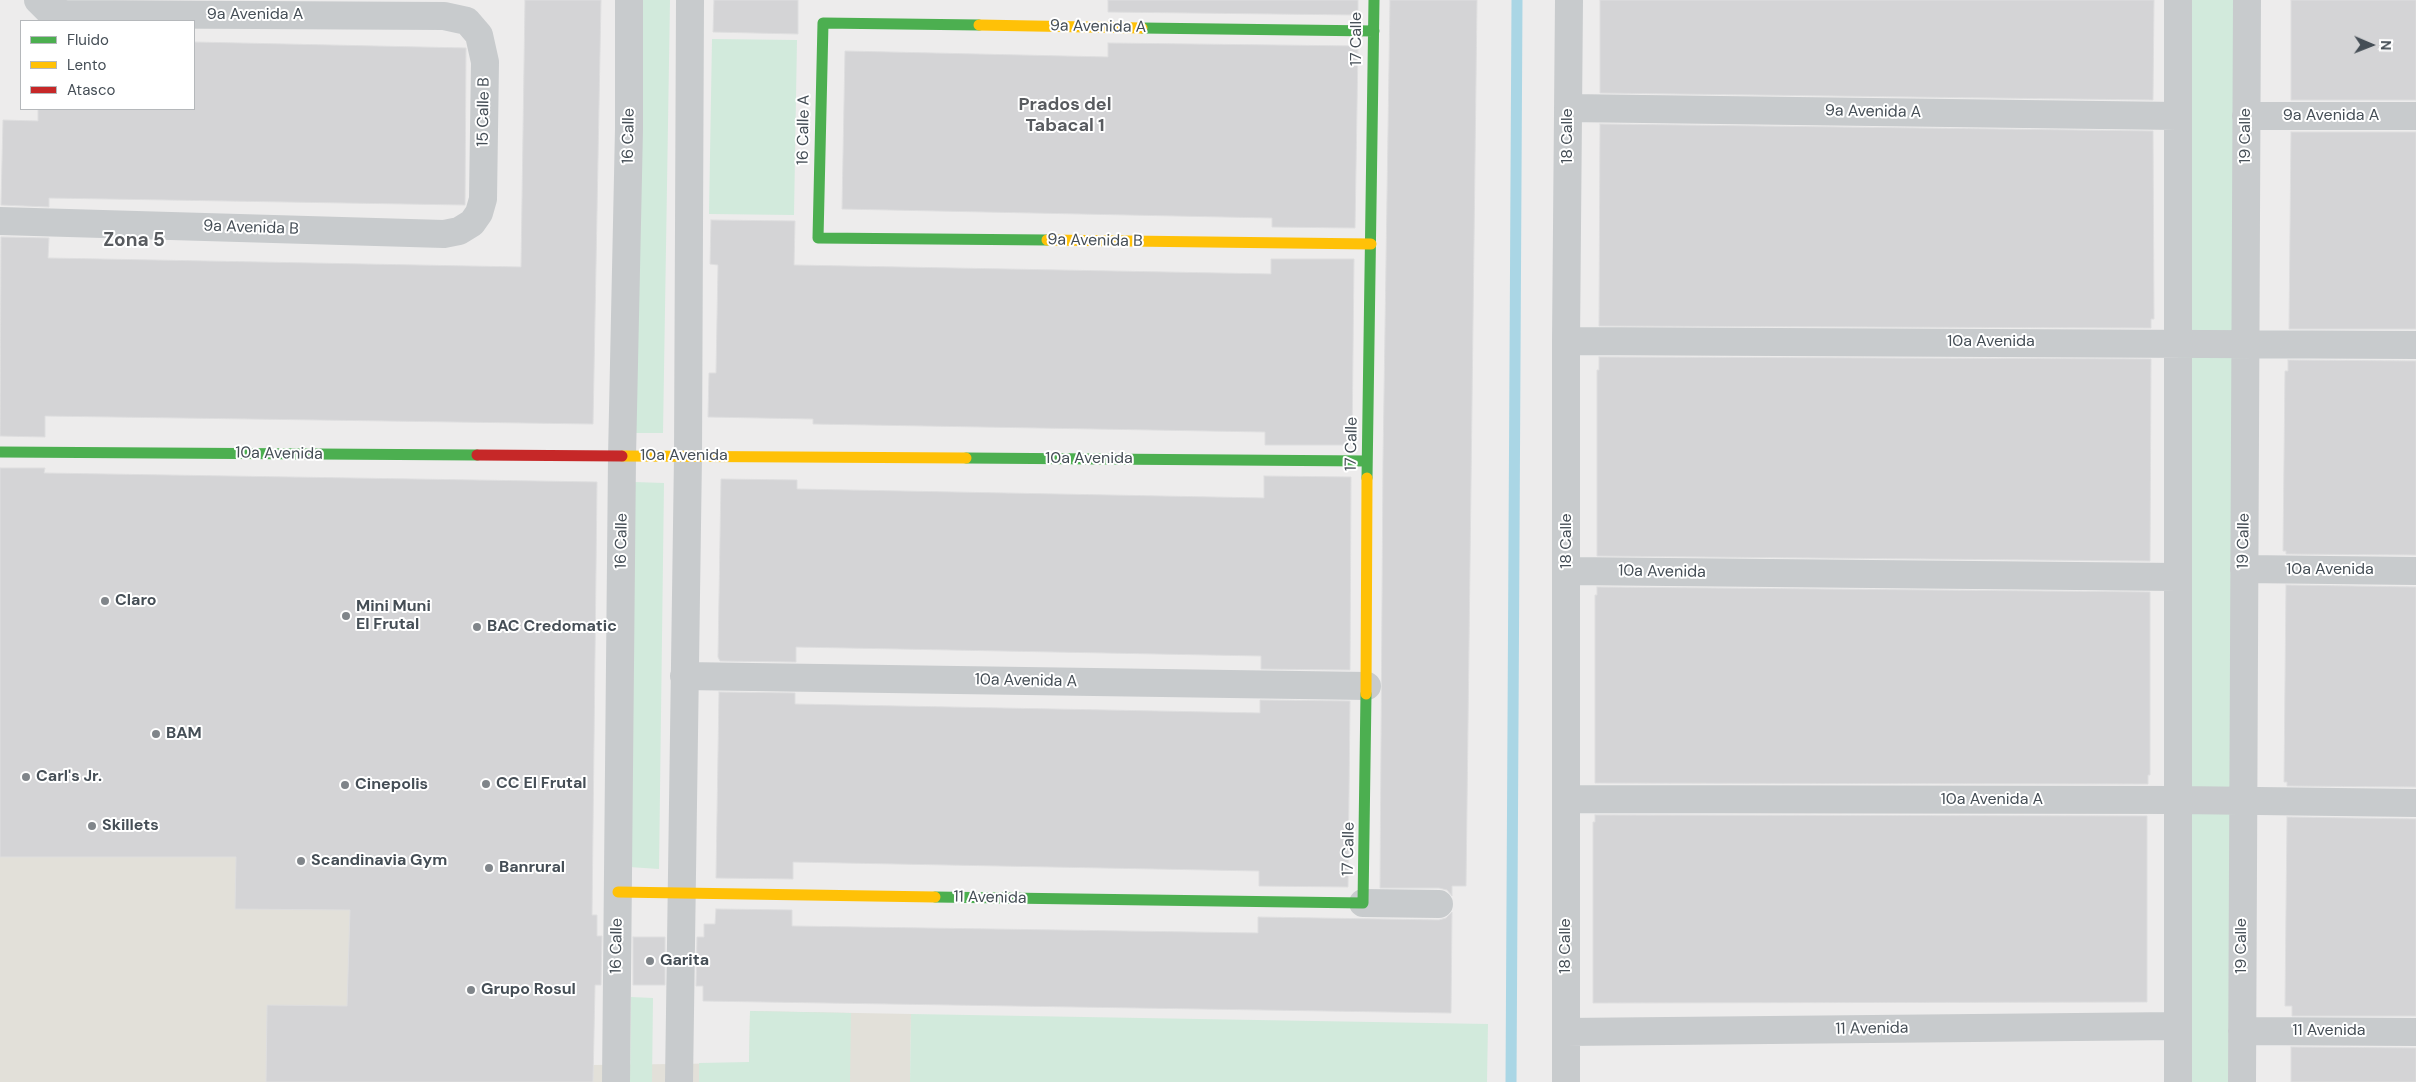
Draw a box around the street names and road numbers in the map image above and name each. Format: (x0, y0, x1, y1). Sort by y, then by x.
street label: 9a Avenida A (207, 5, 303, 25)
street label: 17 Calle (1347, 12, 1367, 66)
street label: 9a Avenida A (1050, 17, 1146, 37)
street label: 15 Calle B (474, 77, 494, 147)
street label: 16 Calle A (794, 95, 814, 165)
street label: 9a Avenida A (1825, 102, 1921, 122)
street label: 9a Avenida A (2283, 106, 2379, 126)
street label: 16 Calle (619, 108, 639, 164)
street label: 18 Calle (1558, 108, 1578, 164)
street label: 19 Calle (2236, 108, 2256, 164)
street label: 9a Avenida B (203, 217, 299, 239)
street label: 9a Avenida B (1047, 231, 1143, 251)
street label: 10a Avenida (1947, 332, 2035, 352)
street label: 17 Calle (1342, 417, 1362, 471)
street label: 10a Avenida (235, 444, 323, 464)
street label: 10a Avenida (640, 446, 728, 466)
street label: 10a Avenida (1045, 449, 1133, 469)
street label: 16 Calle (612, 513, 632, 569)
street label: 18 Calle (1557, 513, 1577, 569)
street label: 19 Calle (2234, 513, 2254, 569)
street label: 10a Avenida (2286, 560, 2374, 580)
street label: 10a Avenida (1618, 562, 1706, 582)
street label: 10a Avenida A (975, 671, 1077, 691)
street label: 10a Avenida A (1941, 790, 2043, 810)
street label: 17 Calle (1339, 822, 1359, 876)
street label: 11 Avenida (953, 888, 1027, 908)
street label: 16 Calle (607, 918, 627, 974)
street label: 18 Calle (1556, 918, 1576, 974)
street label: 19 Calle (2232, 918, 2252, 974)
street label: 11 Avenida (1835, 1019, 1909, 1039)
street label: 11 Avenida (2293, 1021, 2365, 1041)

